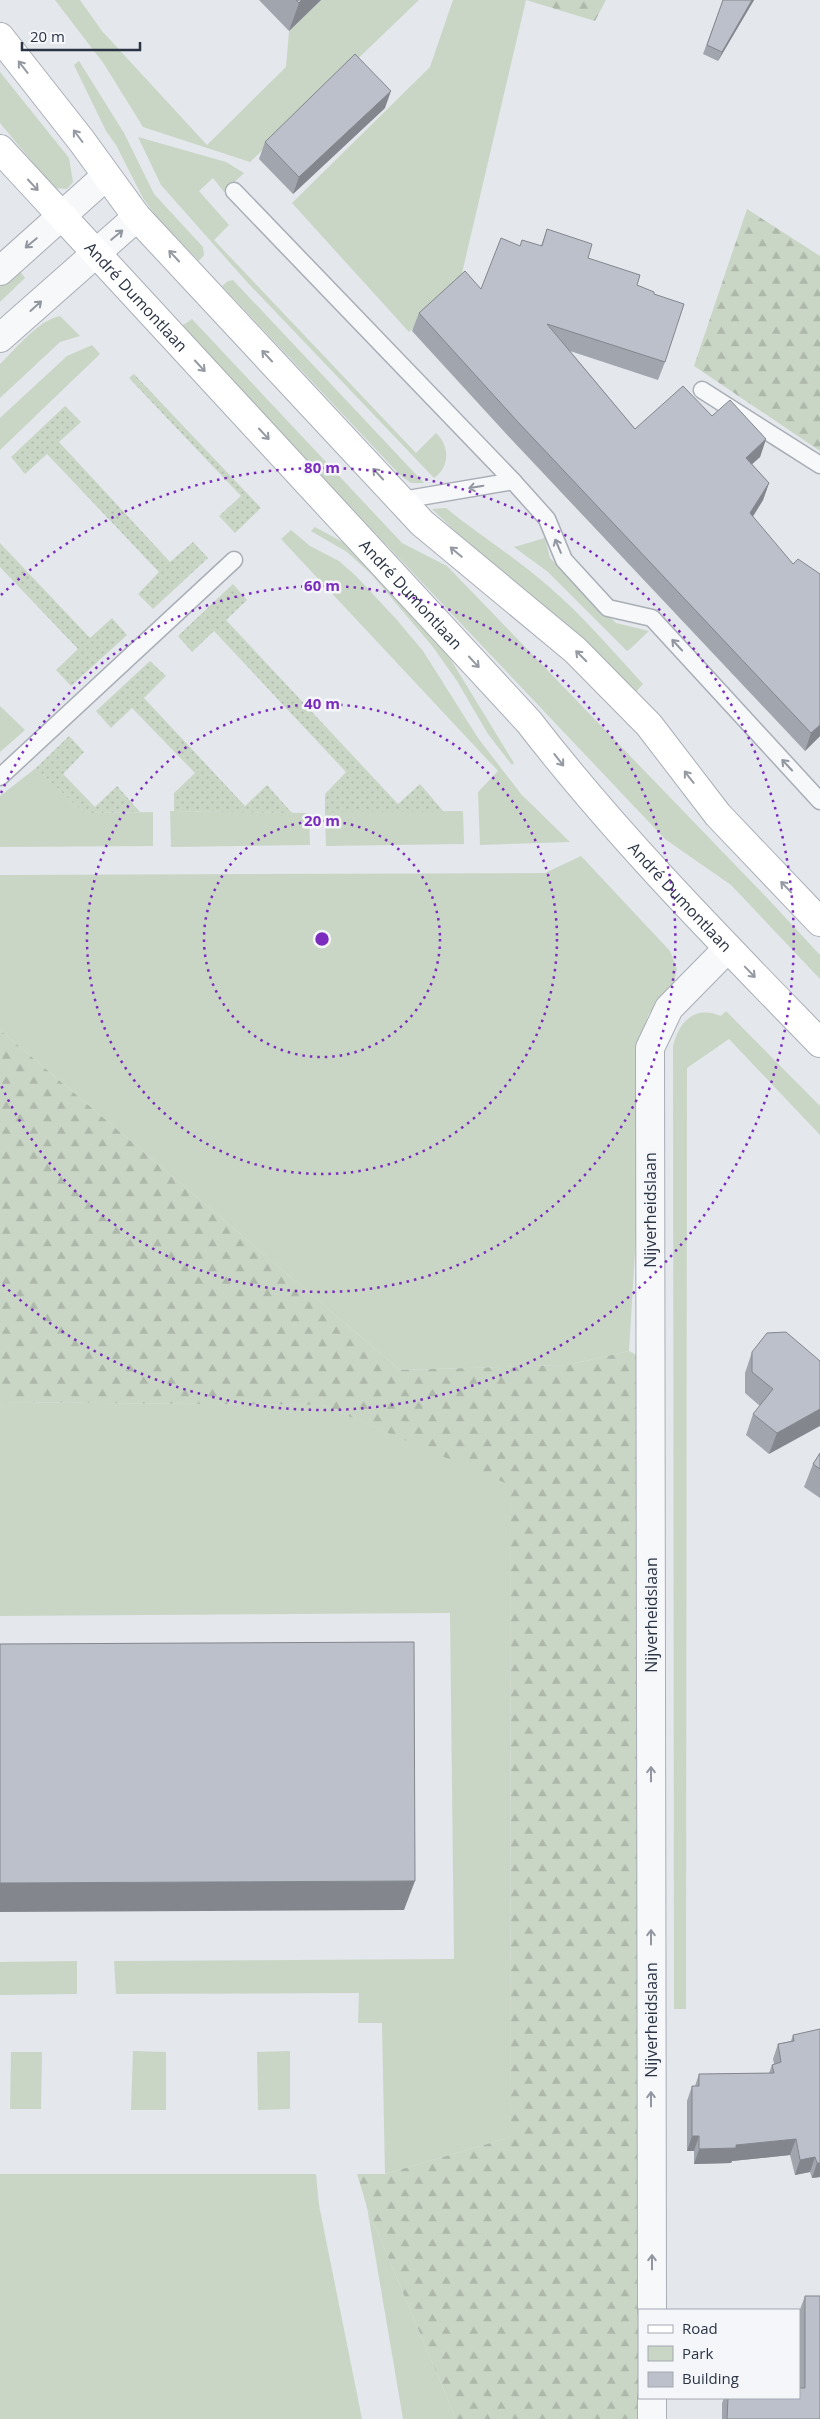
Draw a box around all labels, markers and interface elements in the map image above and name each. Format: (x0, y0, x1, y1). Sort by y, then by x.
scale bar (22, 20, 140, 52)
text: 20 m (30, 26, 65, 46)
one-way arrow (18, 60, 29, 73)
one-way arrow (72, 130, 83, 143)
one-way arrow (27, 179, 39, 192)
one-way arrow (110, 229, 123, 240)
street label: André Dumontlaan (80, 237, 193, 356)
one-way arrow (24, 238, 37, 249)
one-way arrow (168, 250, 179, 263)
one-way arrow (30, 300, 43, 311)
one-way arrow (261, 349, 273, 362)
one-way arrow (194, 359, 206, 372)
one-way arrow (258, 428, 270, 440)
text: 80 m (304, 457, 340, 477)
one-way arrow (372, 468, 384, 481)
one-way arrow (469, 483, 485, 493)
street label: André Dumontlaan (355, 534, 467, 654)
one-way arrow (553, 539, 563, 554)
one-way arrow (449, 546, 462, 558)
text: 60 m (304, 575, 340, 595)
one-way arrow (671, 639, 683, 652)
one-way arrow (575, 649, 587, 662)
one-way arrow (468, 655, 480, 668)
text: 40 m (304, 693, 340, 713)
one-way arrow (553, 754, 564, 767)
one-way arrow (781, 759, 793, 772)
one-way arrow (683, 771, 694, 784)
text: 20 m (304, 810, 340, 830)
street label: André Dumontlaan (623, 837, 737, 956)
one-way arrow (780, 880, 792, 893)
centre of rings (313, 930, 331, 948)
one-way arrow (744, 965, 756, 978)
street label: Nijverheidslaan (639, 1152, 661, 1268)
street label: Nijverheidslaan (640, 1557, 662, 1673)
one-way arrow (646, 1766, 656, 1782)
one-way arrow (646, 1929, 656, 1945)
street label: Nijverheidslaan (640, 1962, 662, 2078)
one-way arrow (646, 2091, 656, 2108)
one-way arrow (647, 2254, 657, 2270)
legend (638, 2309, 800, 2399)
text: Road (682, 2318, 718, 2338)
text: Park (682, 2343, 713, 2363)
text: Building (682, 2368, 739, 2388)

